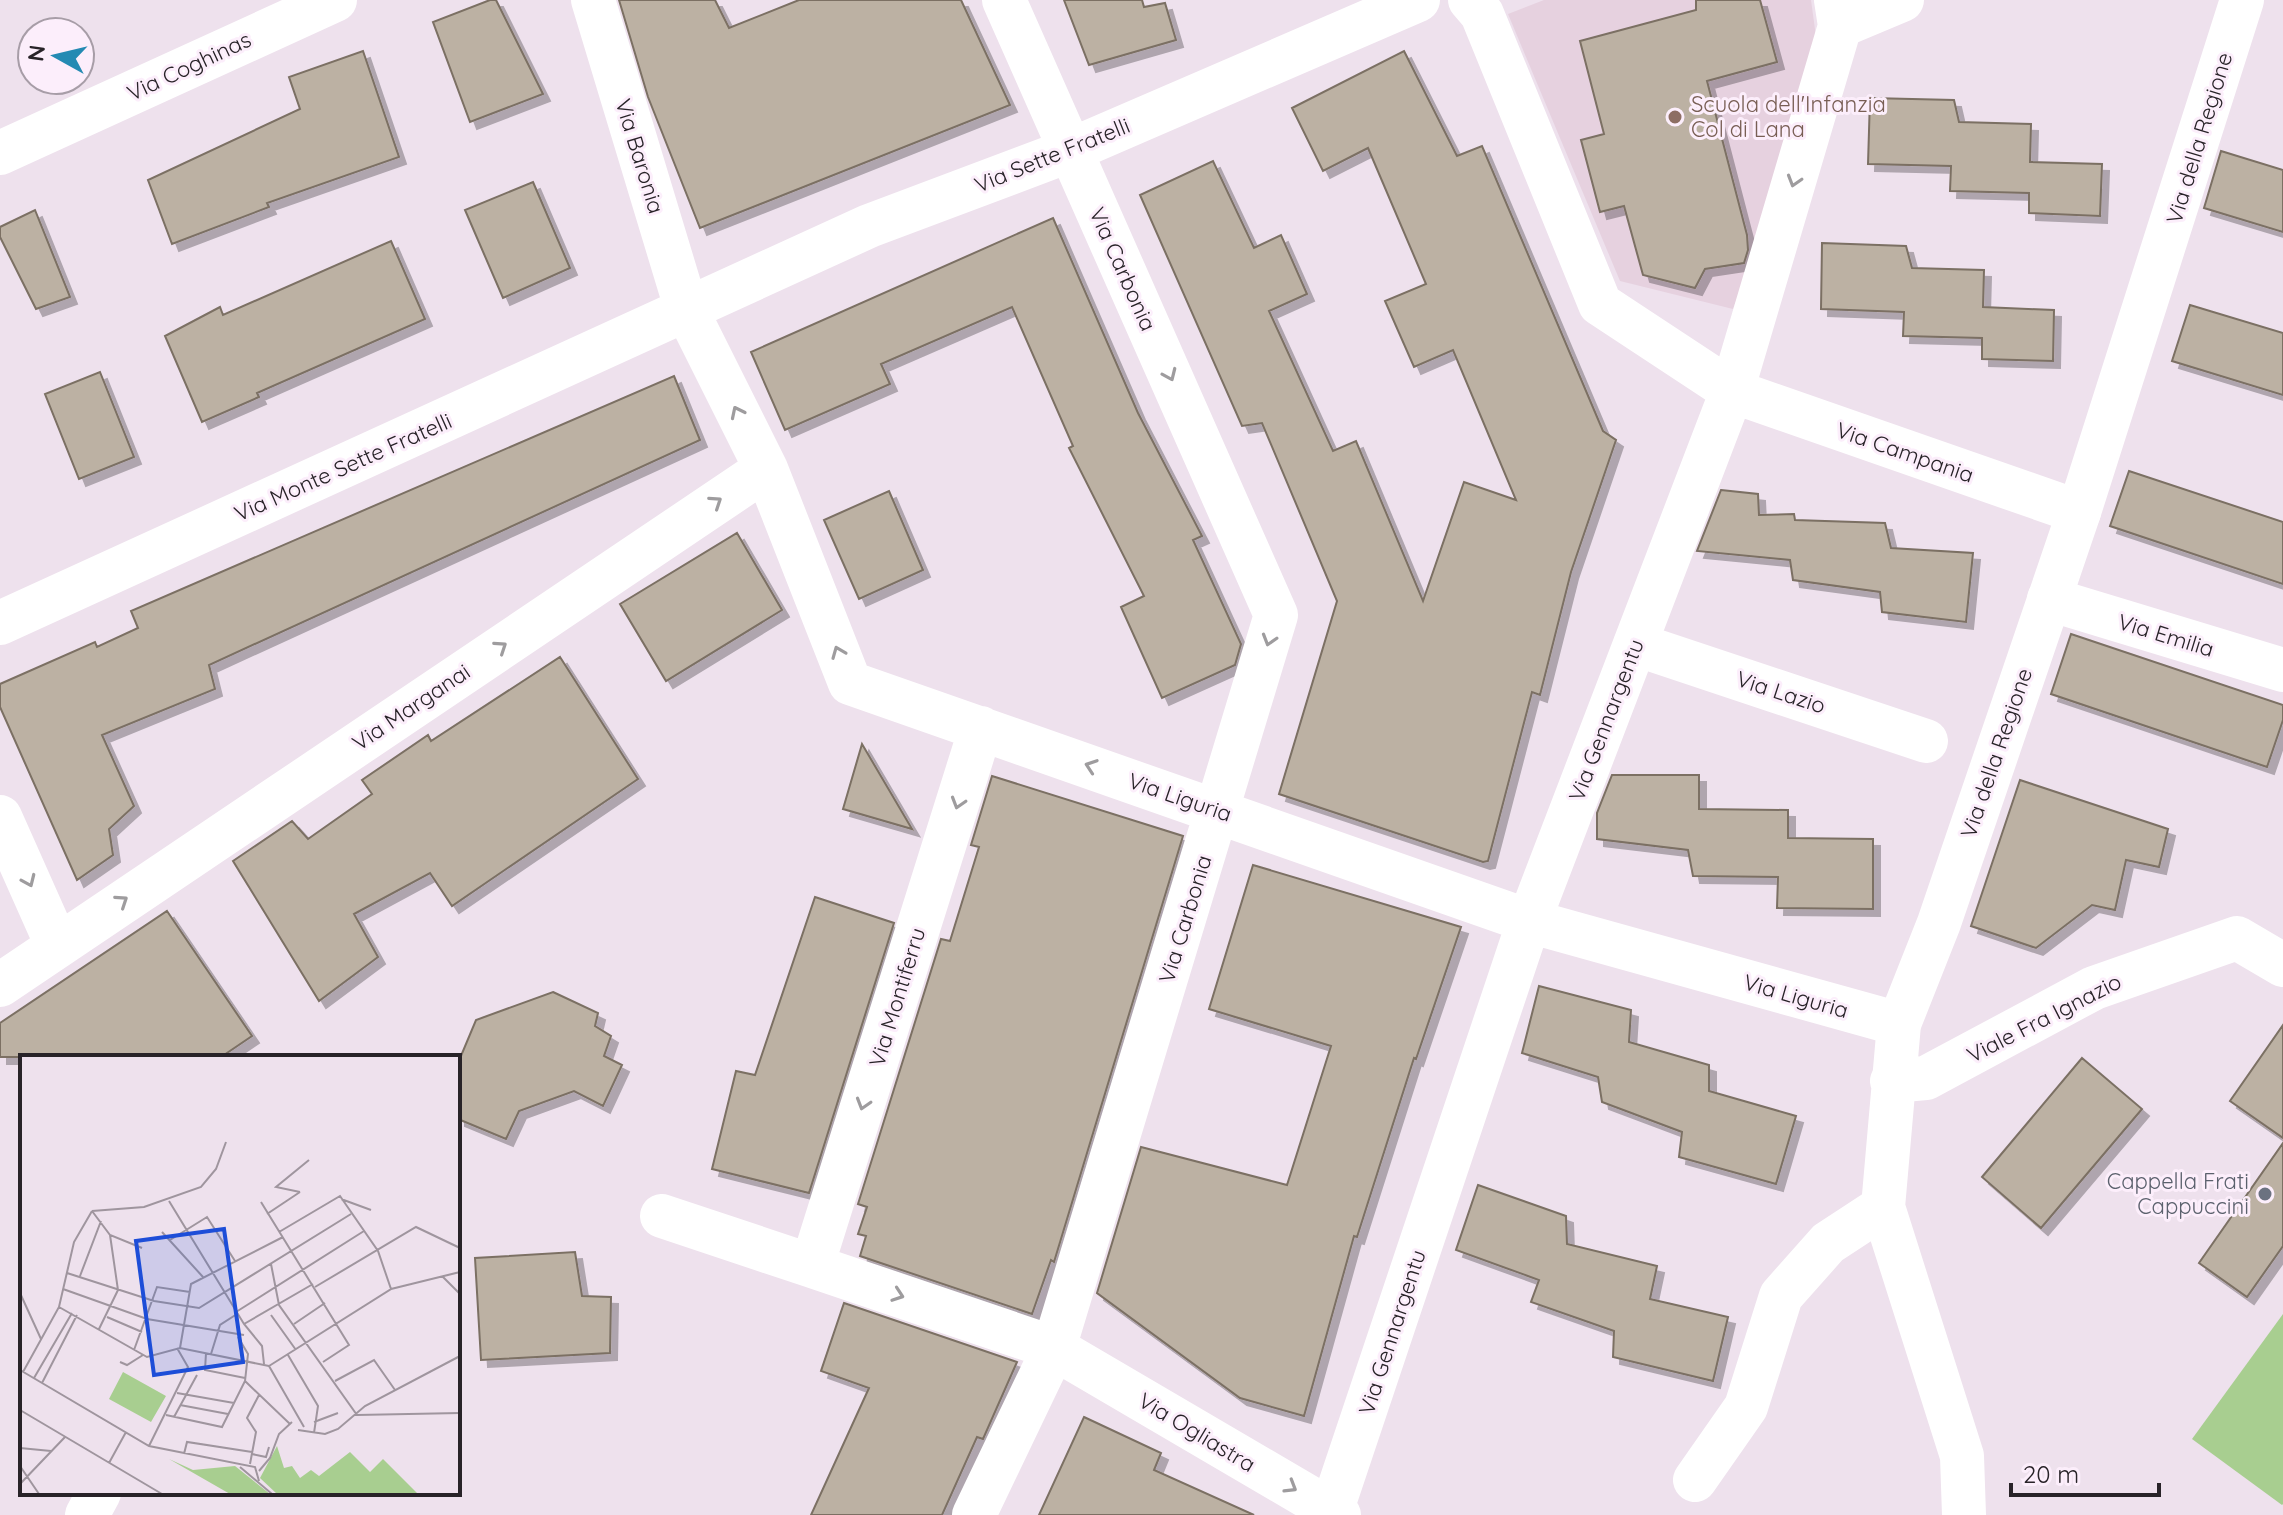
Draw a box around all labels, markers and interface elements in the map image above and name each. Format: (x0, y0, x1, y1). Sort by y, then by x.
north arrow (16, 16, 96, 96)
street label: Via Coghinas (123, 25, 255, 107)
text: N (21, 43, 51, 63)
street label: Via della Regione (2160, 49, 2238, 227)
place label: Scuola dell'Infanzia Col di Lana (1691, 90, 1886, 143)
street label: Via Baronia (609, 95, 671, 217)
marker: Scuola dell'Infanzia Col di Lana (1666, 108, 1684, 126)
street label: Via Sette Fratelli (970, 111, 1134, 199)
one-way arrow (1787, 174, 1803, 188)
street label: Via Carbonia (1083, 203, 1163, 335)
one-way arrow (1161, 367, 1177, 381)
street label: Via Monte Sette Fratelli (230, 406, 456, 528)
one-way arrow (732, 406, 747, 421)
street label: Via Campania (1832, 415, 1978, 489)
one-way arrow (708, 497, 722, 512)
street label: Via Emilia (2115, 607, 2217, 663)
one-way arrow (1262, 632, 1278, 646)
street label: Via Gennargentu (1562, 635, 1650, 805)
one-way arrow (492, 642, 506, 657)
one-way arrow (831, 646, 848, 660)
street label: Via Marganai (347, 657, 475, 757)
street label: Via Lazio (1733, 664, 1829, 720)
street label: Via della Regione (1954, 664, 2038, 842)
one-way arrow (1085, 759, 1099, 776)
street label: Via Liguria (1125, 766, 1235, 828)
one-way arrow (951, 795, 967, 809)
street label: Via Carbonia (1152, 852, 1218, 986)
one-way arrow (19, 872, 35, 887)
one-way arrow (114, 896, 128, 911)
street label: Via Montiferru (863, 924, 931, 1070)
street label: Viale Fra Ignazio (1962, 967, 2126, 1069)
street label: Via Liguria (1740, 968, 1852, 1024)
inset map (20, 1055, 460, 1495)
one-way arrow (856, 1097, 872, 1111)
place label: Cappella Frati Cappuccini (2107, 1167, 2249, 1220)
marker: Cappella Frati Cappuccini (2256, 1185, 2274, 1203)
street label: Via Gennargentu (1352, 1246, 1432, 1418)
one-way arrow (890, 1286, 904, 1302)
street label: Via Ogliastra (1133, 1386, 1261, 1478)
scale bar (2011, 1447, 2159, 1497)
text: 20 m (2023, 1459, 2079, 1489)
one-way arrow (1282, 1477, 1297, 1493)

